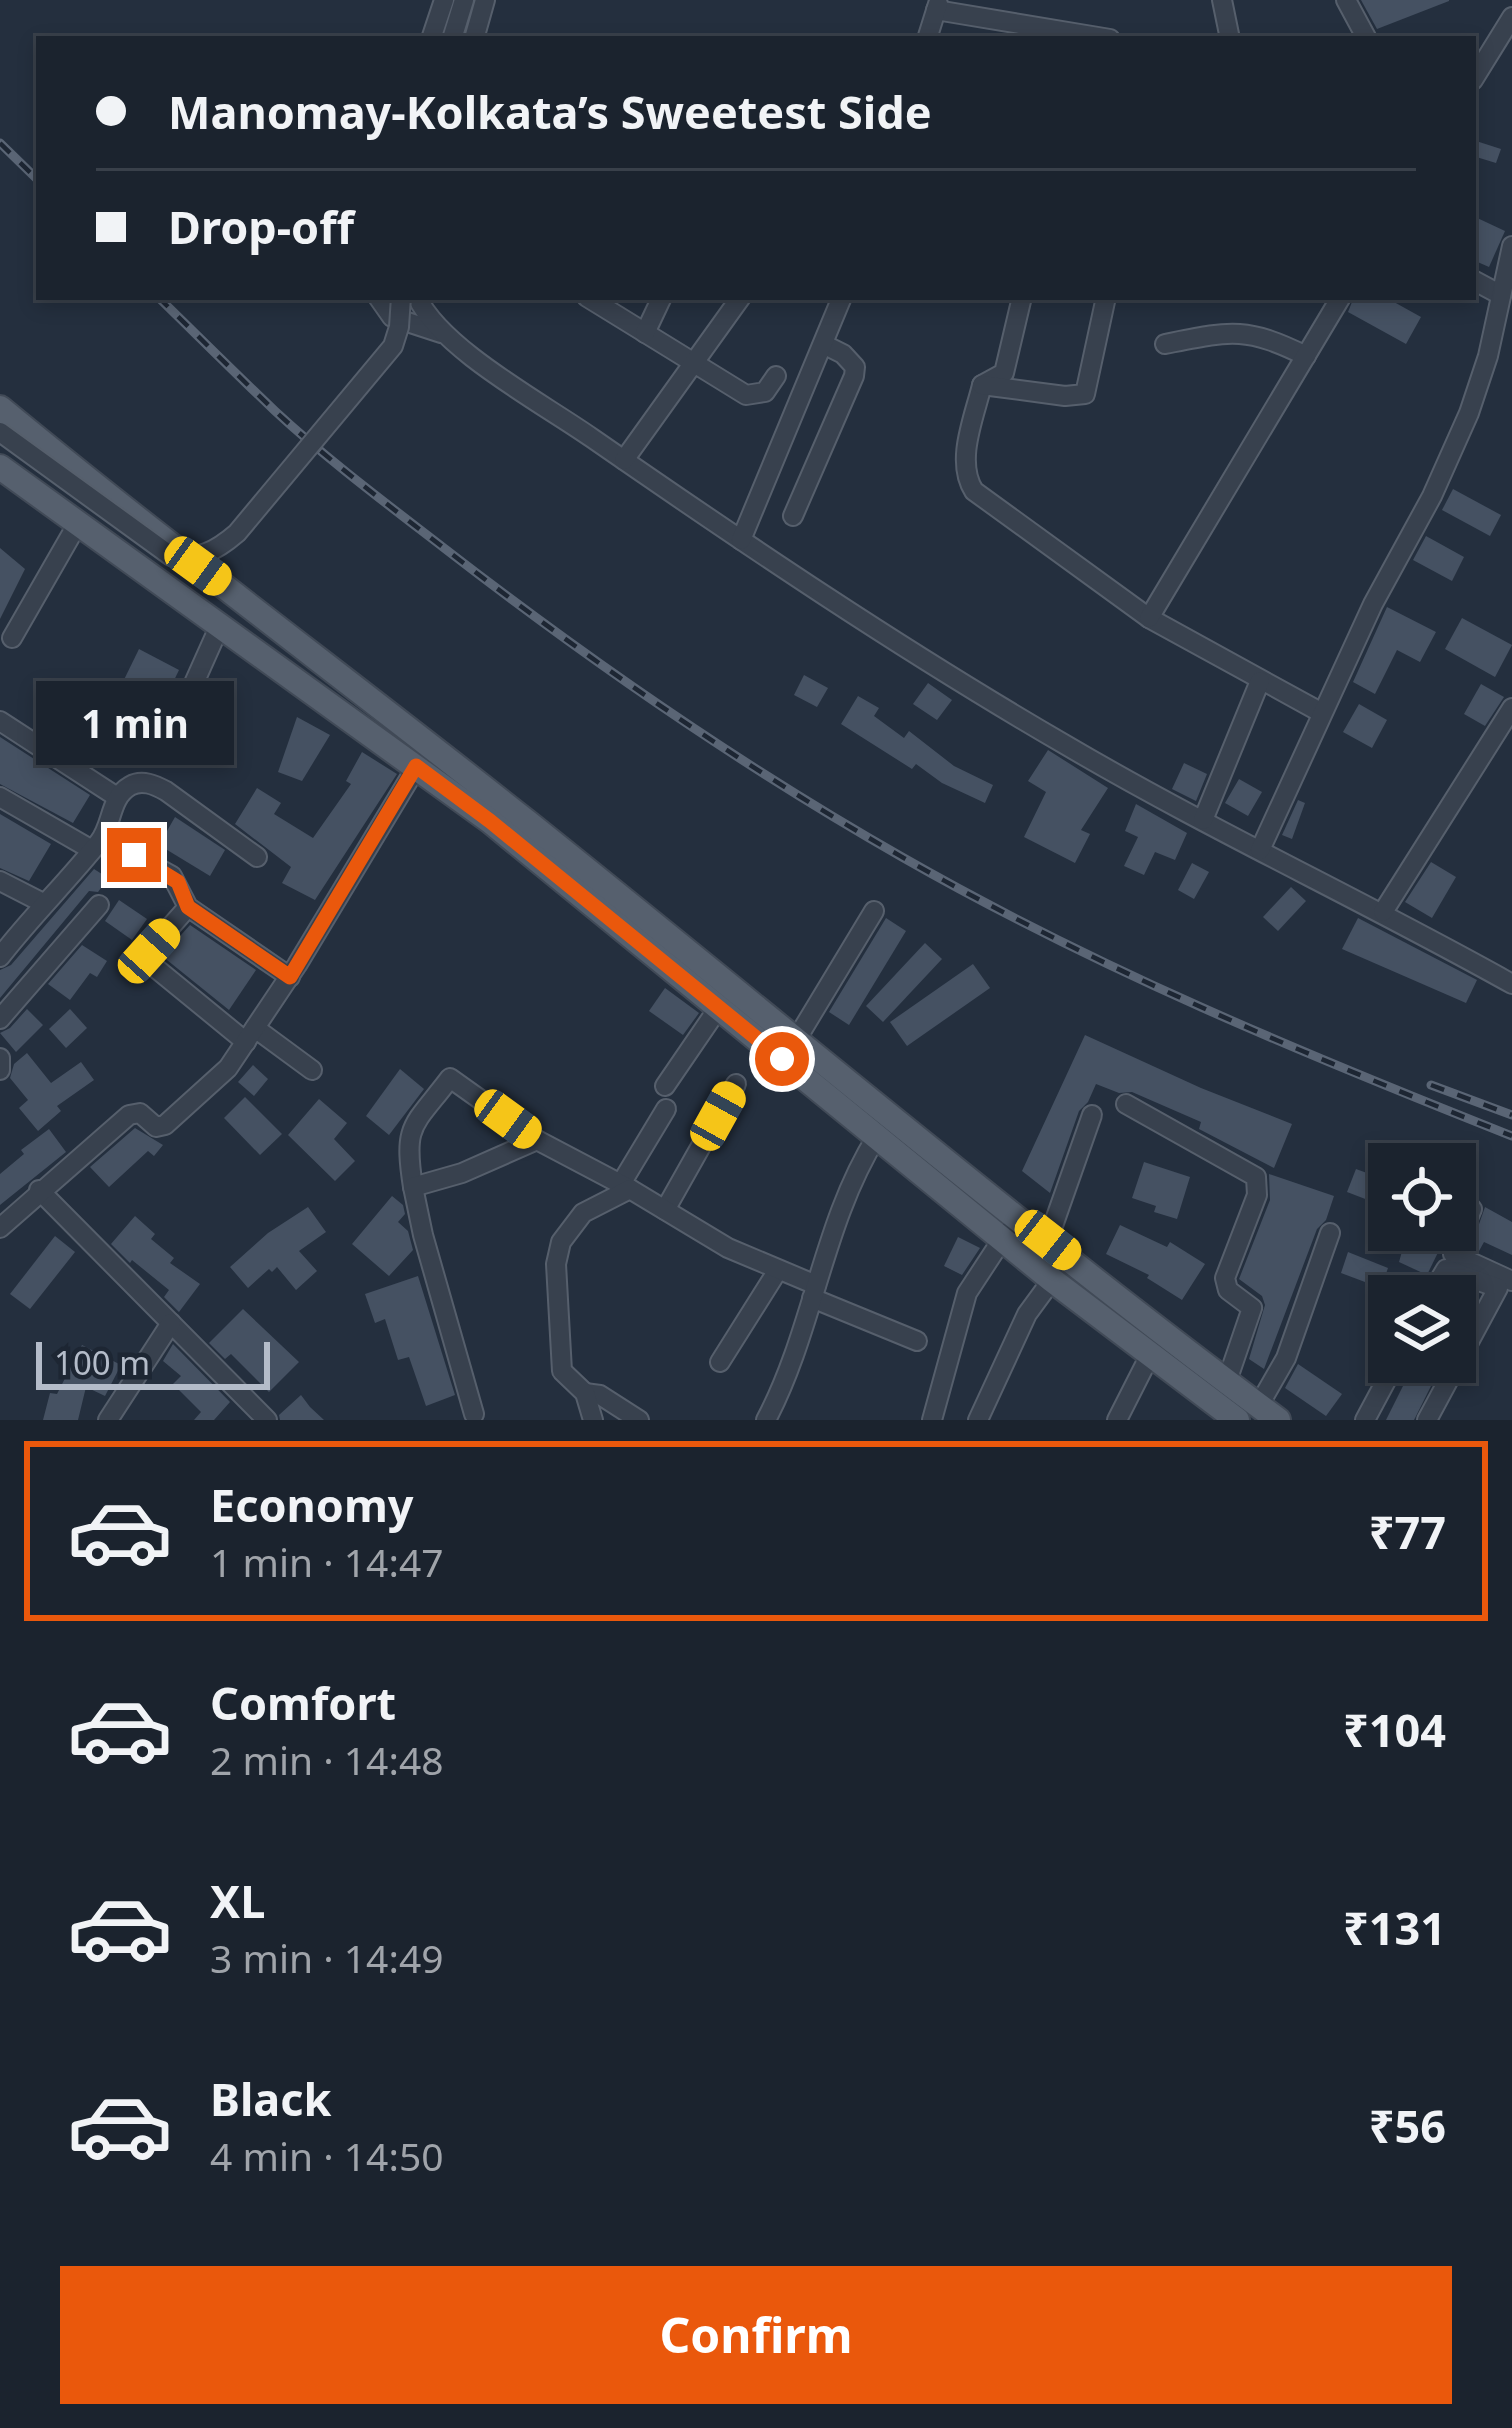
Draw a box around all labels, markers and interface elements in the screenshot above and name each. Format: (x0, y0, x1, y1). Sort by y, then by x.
text: Manomay-Kolkata’s Sweetest Side (168, 81, 932, 142)
text: Drop-off (168, 196, 354, 257)
car (158, 530, 238, 602)
callout: 1 min (35, 681, 233, 765)
text: 1 min (81, 696, 189, 749)
route end (107, 828, 161, 882)
car (112, 912, 186, 990)
route start (755, 1032, 809, 1086)
car (685, 1076, 751, 1156)
car (468, 1083, 548, 1155)
map controls (1368, 1143, 1476, 1383)
button: locate (1368, 1143, 1476, 1251)
car (1009, 1204, 1087, 1276)
button: layers (1368, 1275, 1476, 1383)
scale bar (36, 1336, 270, 1389)
text: 100 m (54, 1340, 150, 1385)
text: Economy (210, 1474, 414, 1535)
icon: car (66, 1477, 174, 1585)
text: ₹77 (1369, 1501, 1446, 1562)
text: 1 min · 14:47 (210, 1535, 444, 1588)
text: Comfort (210, 1672, 396, 1733)
icon: car (66, 1675, 174, 1783)
text: ₹104 (1343, 1699, 1446, 1760)
text: 2 min · 14:48 (210, 1733, 444, 1786)
text: XL (210, 1870, 265, 1931)
icon: car (66, 1873, 174, 1981)
text: ₹131 (1343, 1897, 1446, 1958)
text: 3 min · 14:49 (210, 1931, 444, 1984)
text: Black (210, 2068, 331, 2129)
icon: car (66, 2071, 174, 2179)
text: ₹56 (1369, 2095, 1446, 2156)
text: 4 min · 14:50 (210, 2129, 444, 2182)
button: Confirm (60, 2266, 1452, 2404)

